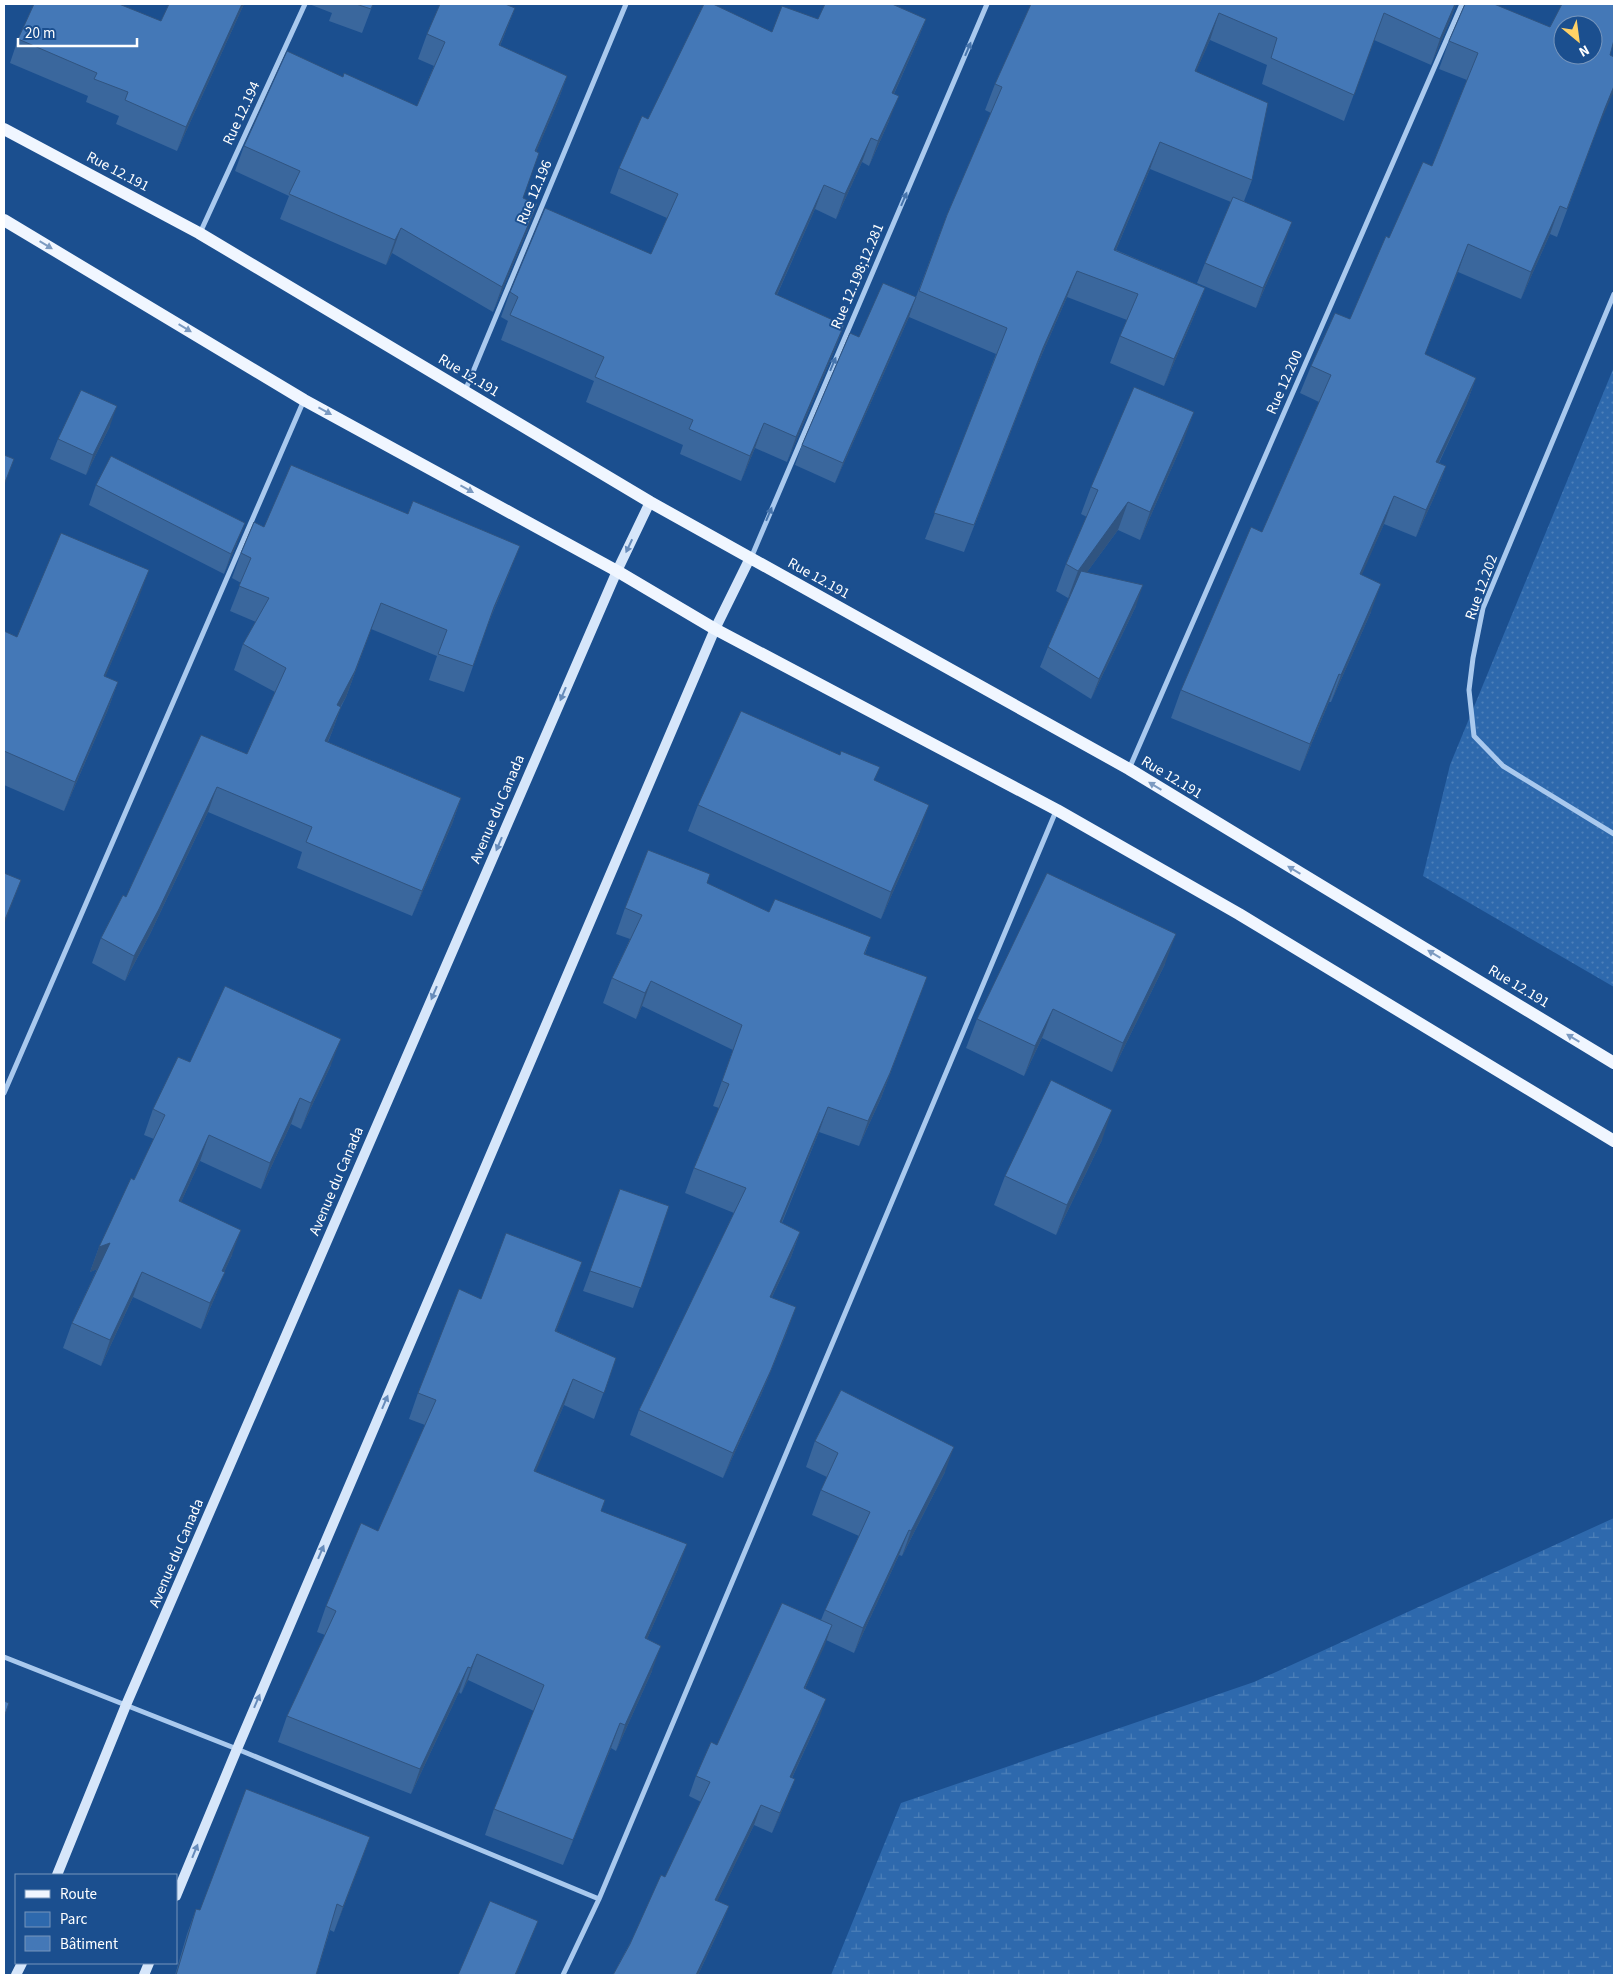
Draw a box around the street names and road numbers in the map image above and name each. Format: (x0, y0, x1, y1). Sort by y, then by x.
street label: Rue 12.194 (218, 77, 266, 149)
street label: Rue 12.191 (83, 146, 153, 197)
street label: Rue 12.196 (511, 157, 557, 228)
street label: Rue 12.198;12.281 (826, 220, 889, 332)
street label: Rue 12.200 (1261, 347, 1308, 418)
street label: Rue 12.191 (434, 349, 503, 402)
street label: Rue 12.202 (1460, 552, 1503, 623)
street label: Rue 12.191 (784, 553, 854, 604)
street label: Avenue du Canada (465, 751, 530, 867)
street label: Rue 12.191 (1137, 751, 1206, 804)
street label: Rue 12.191 (1484, 960, 1553, 1013)
street label: Avenue du Canada (304, 1123, 369, 1239)
street label: Avenue du Canada (144, 1495, 209, 1611)

